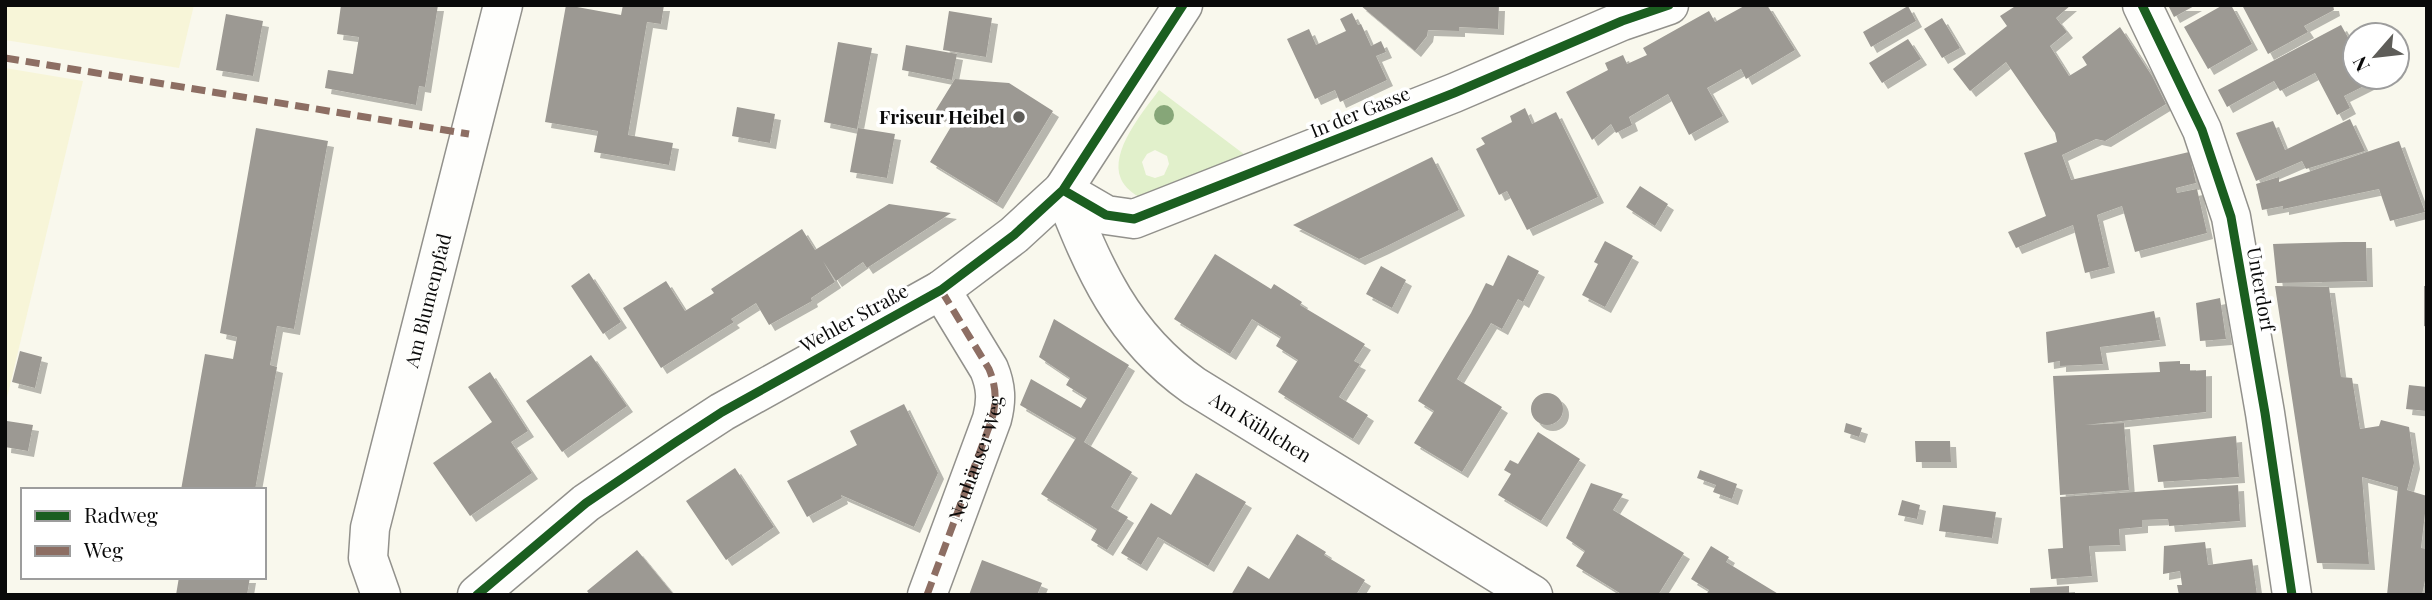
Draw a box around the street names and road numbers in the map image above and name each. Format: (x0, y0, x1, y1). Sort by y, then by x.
street label: In der Gasse (1306, 79, 1413, 143)
street label: Am Blumenpfad (397, 230, 456, 371)
street label: Unterdorf (2242, 245, 2282, 334)
street label: Wehler Straße (794, 277, 912, 358)
street label: Am Kühlchen (1205, 385, 1318, 468)
street label: Neuhäuser Weg (941, 395, 1007, 525)

